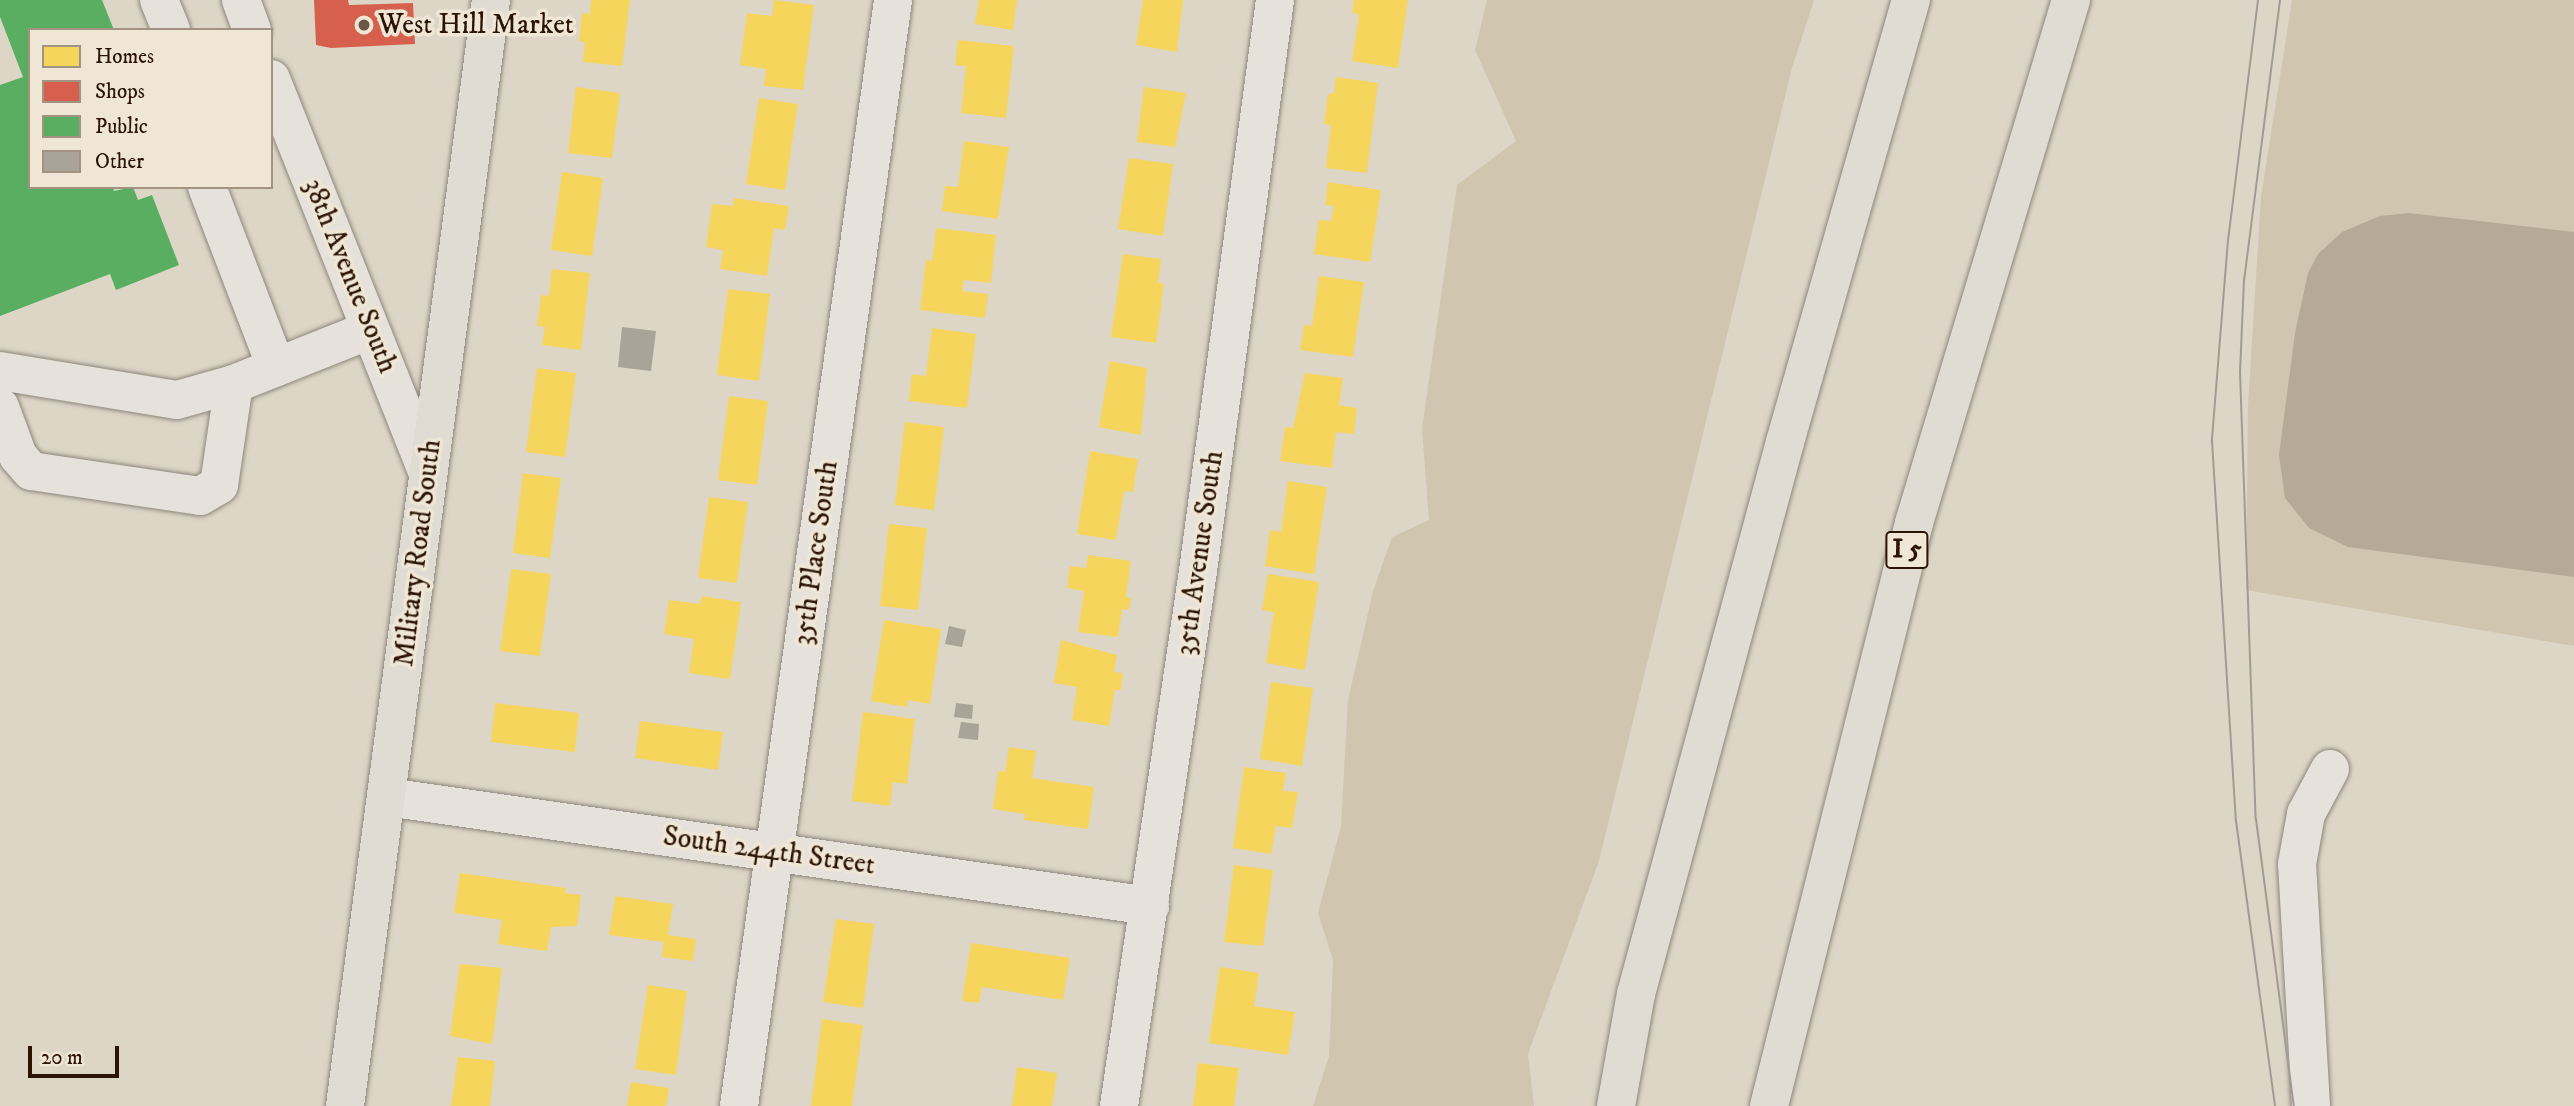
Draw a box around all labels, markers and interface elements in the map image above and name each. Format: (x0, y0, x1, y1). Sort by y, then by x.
place label: West Hill Market (378, 8, 574, 42)
marker: West Hill Market (356, 17, 372, 33)
legend (28, 28, 273, 189)
text: Homes (95, 44, 154, 70)
text: Shops (95, 79, 145, 105)
text: Public (95, 114, 148, 140)
text: Other (95, 149, 144, 175)
street label: 38th Avenue South (296, 174, 404, 378)
street label: Military Road South (387, 438, 449, 668)
street label: 35th Avenue South (1169, 449, 1231, 657)
street label: 35th Place South (786, 459, 846, 647)
road number: I 5 (1884, 528, 1930, 572)
street label: South 244th Street (661, 820, 877, 882)
scale bar (32, 1032, 122, 1076)
text: 20 m (41, 1045, 83, 1071)

